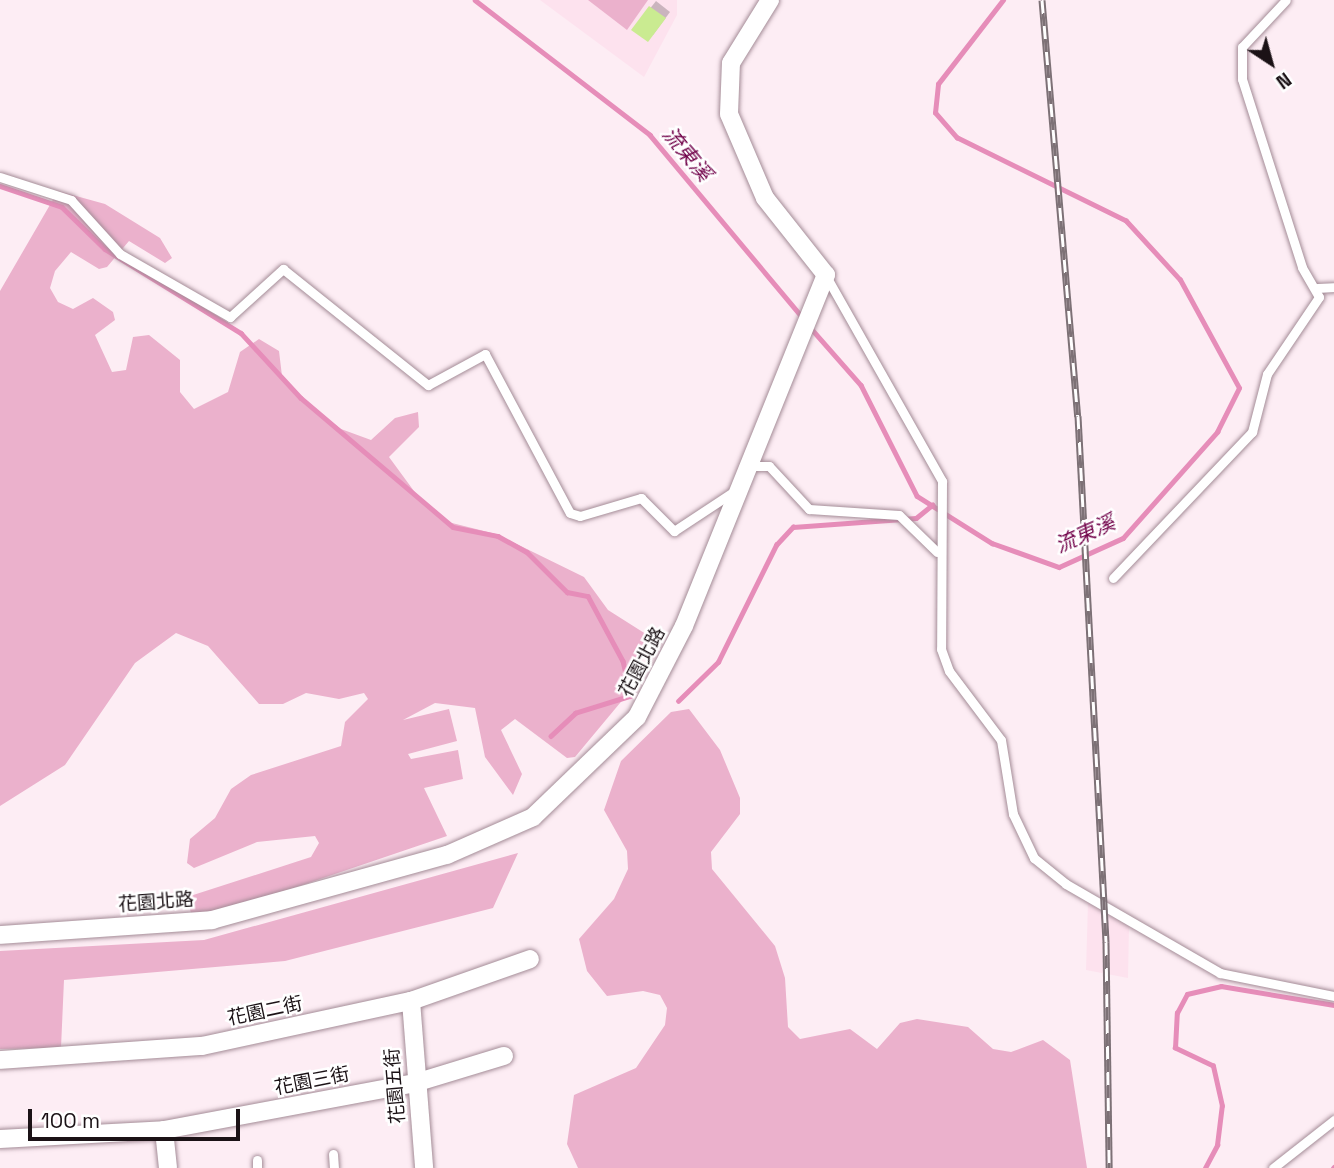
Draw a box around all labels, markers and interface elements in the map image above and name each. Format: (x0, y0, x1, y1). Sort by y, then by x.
north arrow (1236, 28, 1306, 98)
text: N (1271, 67, 1296, 94)
water label: 流東溪 (657, 122, 717, 186)
water label: 流東溪 (1051, 510, 1119, 558)
street label: 花園北路 (614, 623, 670, 701)
street label: 花園北路 (117, 888, 195, 916)
street label: 花園二街 (225, 992, 305, 1030)
street label: 花園五街 (380, 1047, 410, 1125)
street label: 花園三街 (273, 1063, 351, 1099)
scale bar (32, 1094, 243, 1138)
text: 100 m (41, 1107, 100, 1134)

